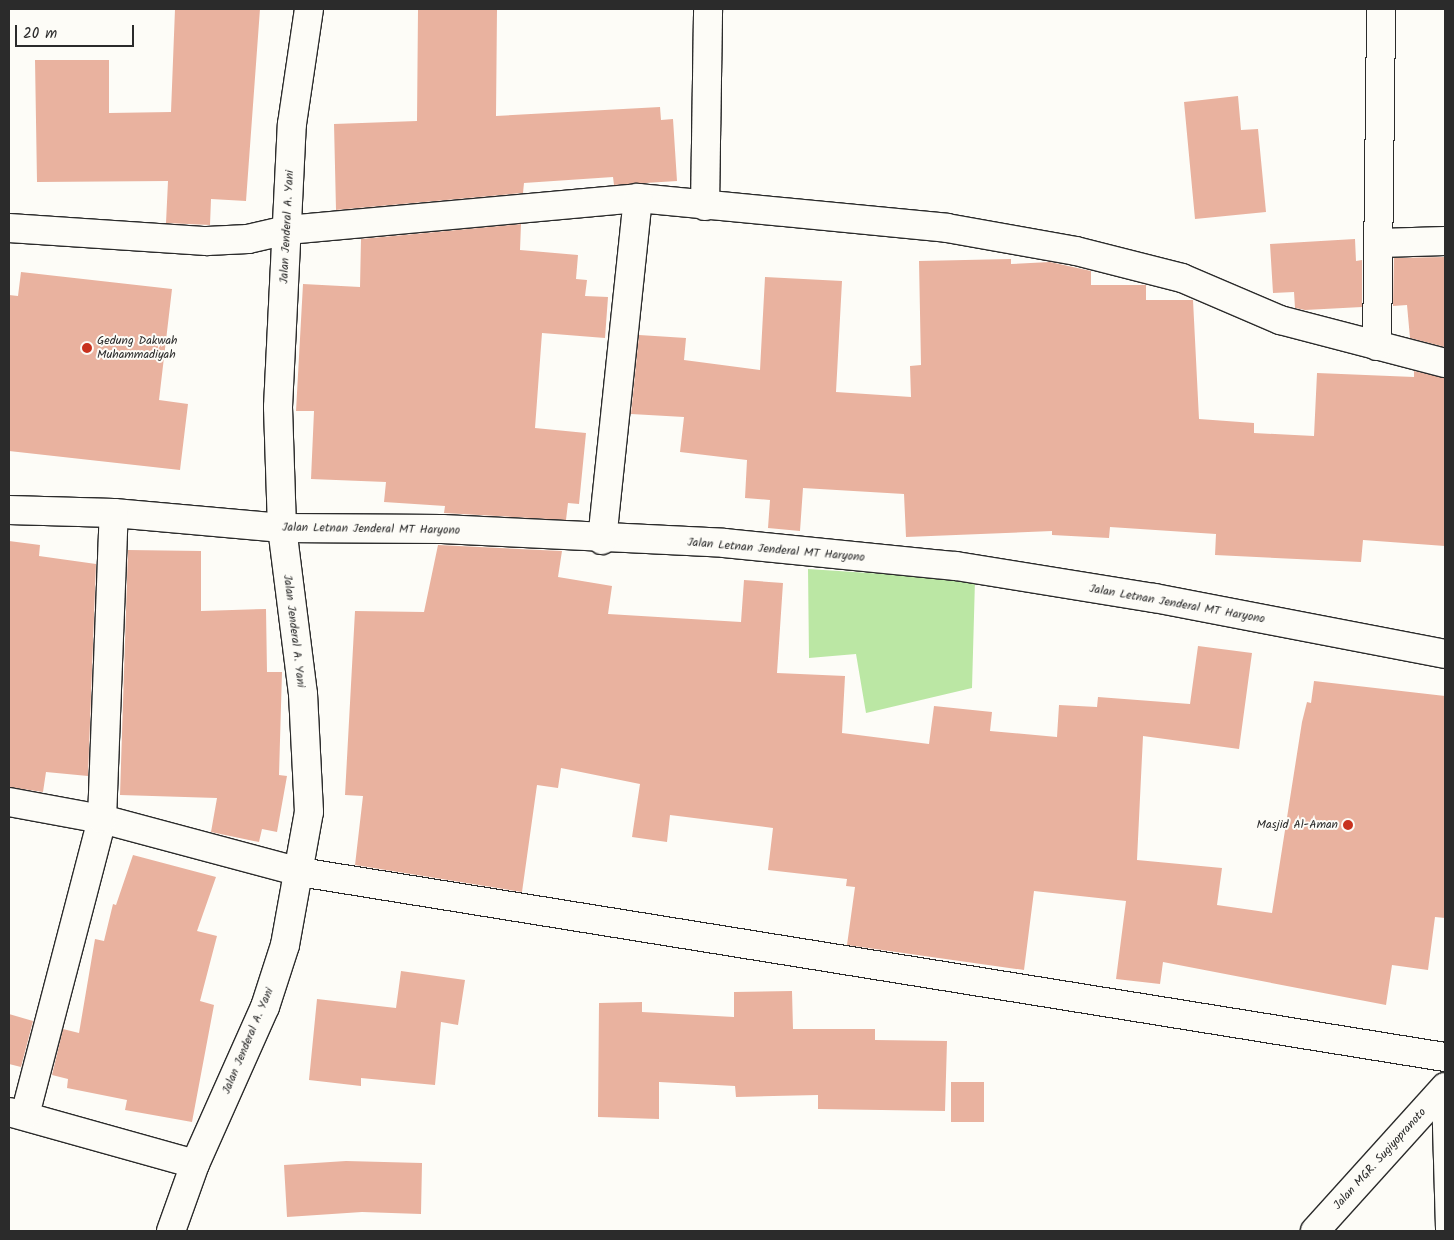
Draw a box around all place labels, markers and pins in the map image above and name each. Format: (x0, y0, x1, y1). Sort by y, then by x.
place label: Gedung Dakwah Muhammadiyah (97, 334, 178, 362)
marker: Gedung Dakwah Muhammadiyah (81, 342, 93, 354)
place label: Masjid Al-Aman (1256, 818, 1338, 832)
marker: Masjid Al-Aman (1342, 819, 1354, 831)

